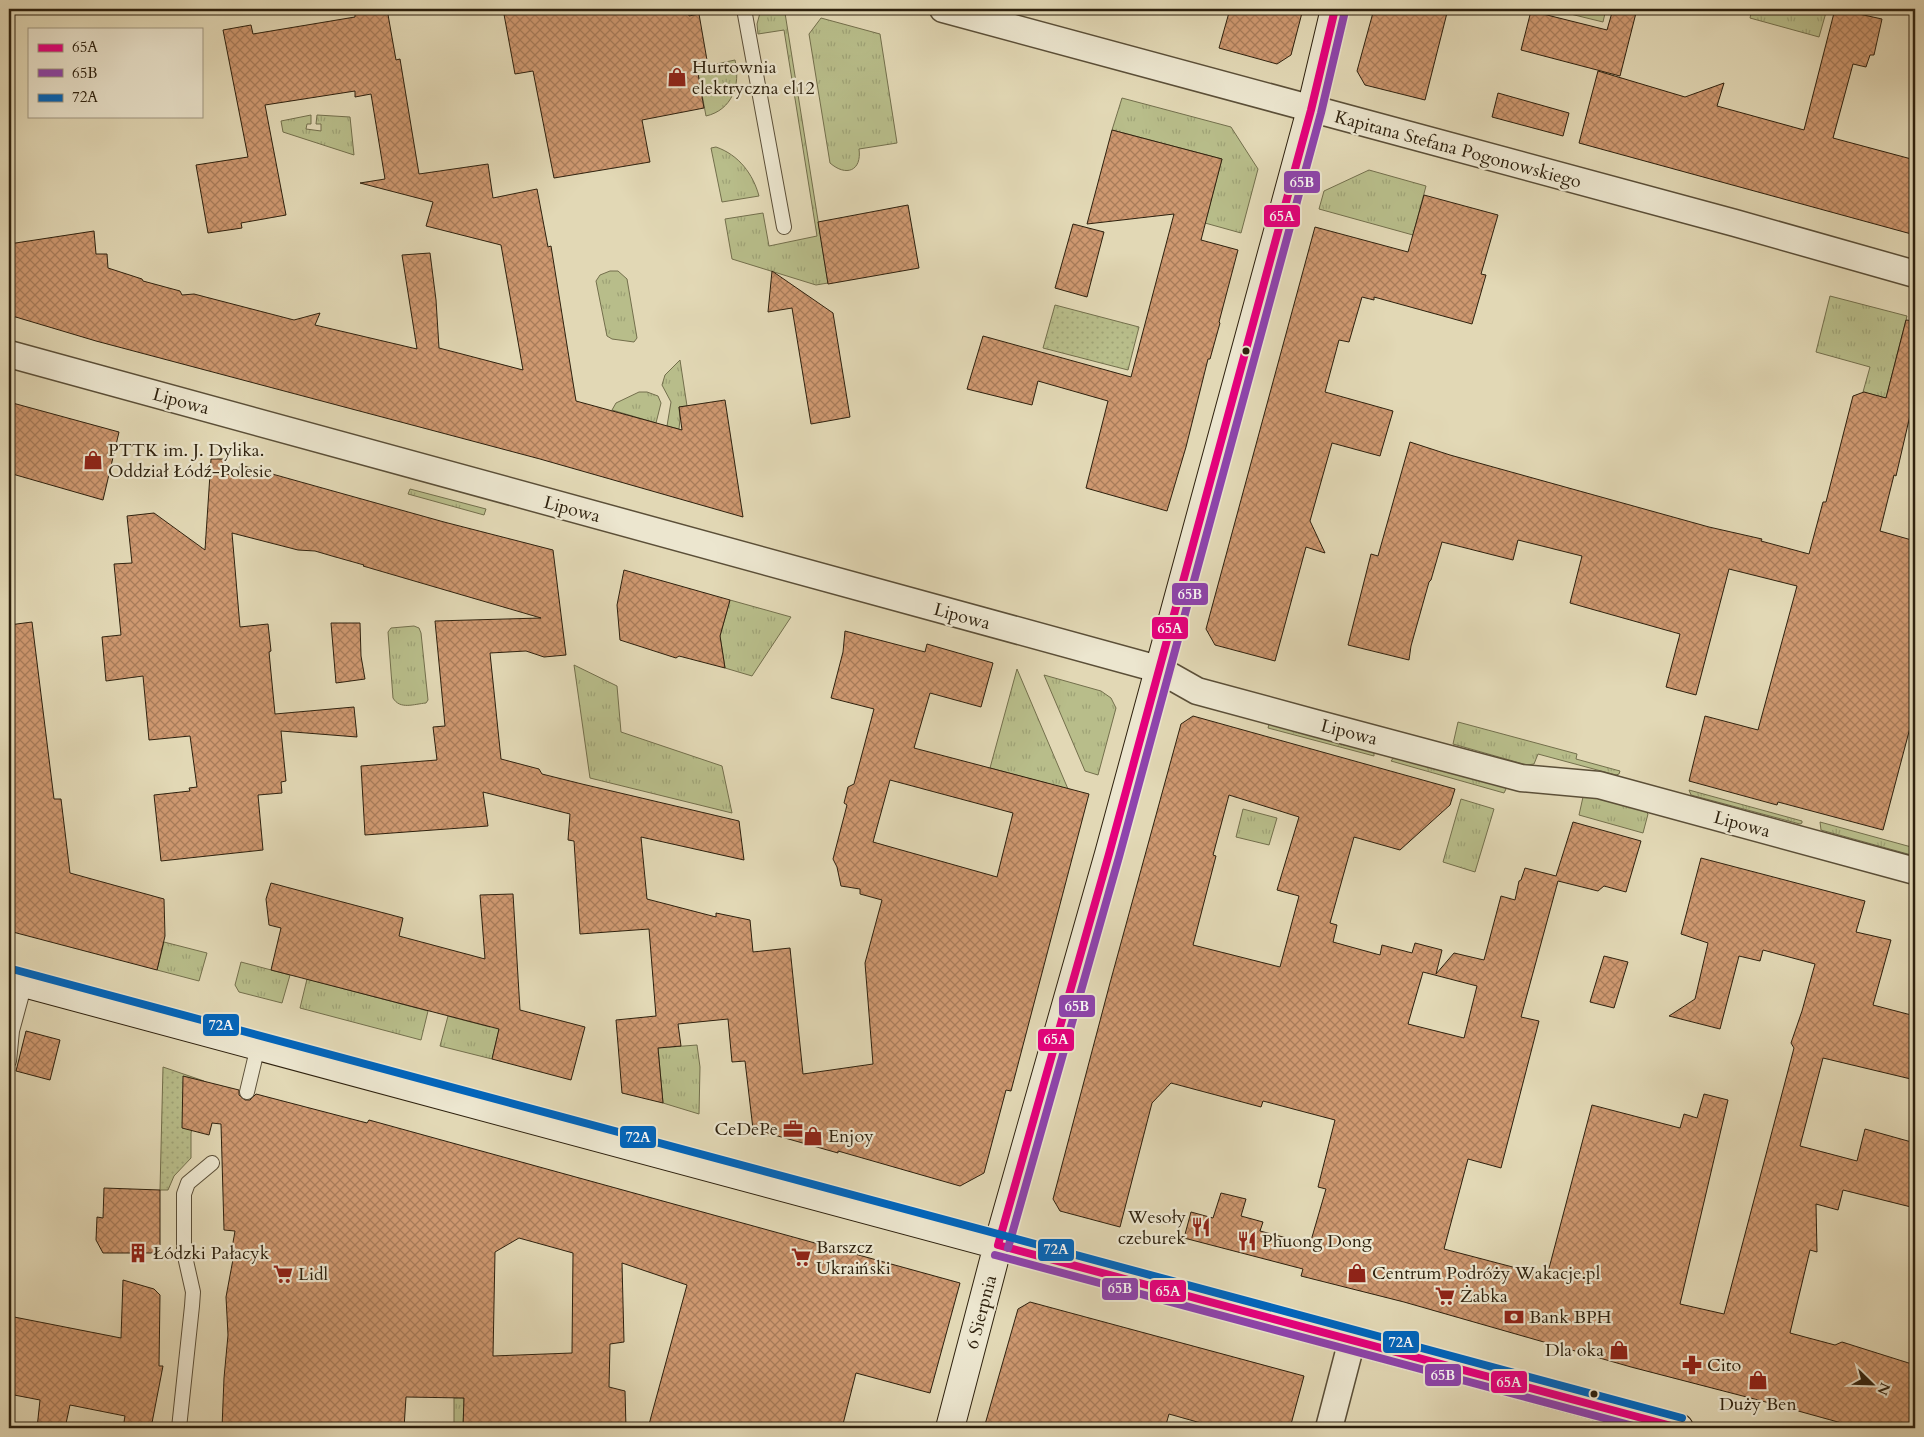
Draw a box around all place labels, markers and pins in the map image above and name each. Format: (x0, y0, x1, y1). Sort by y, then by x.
place label: Hurtownia elektryczna el12 (692, 55, 815, 101)
shop icon: Hurtownia elektryczna el12 (666, 66, 688, 88)
unlabelled marker (1241, 346, 1251, 356)
place label: PTTK im. J. Dylika. Oddział Łódź-Polesie (108, 438, 272, 484)
shop icon: PTTK im. J. Dylika. Oddział Łódź-Polesie (82, 449, 104, 471)
place label: CeDePe (714, 1117, 778, 1142)
office icon: CeDePe (782, 1118, 804, 1140)
place label: Enjoy (828, 1124, 874, 1149)
shop icon: Enjoy (802, 1125, 824, 1147)
place label: Wesoły czeburek (1118, 1205, 1186, 1251)
restaurant icon: Wesoły czeburek (1190, 1216, 1212, 1238)
place label: Phuong Dong (1262, 1229, 1373, 1254)
restaurant icon: Phuong Dong (1236, 1230, 1258, 1252)
place label: Barszcz Ukraiński (816, 1235, 891, 1281)
place label: Łódzki Pałacyk (153, 1241, 270, 1266)
building icon: Łódzki Pałacyk (127, 1242, 149, 1264)
supermarket icon: Barszcz Ukraiński (790, 1246, 812, 1268)
place label: Centrum Podróży Wakacje.pl (1372, 1261, 1601, 1286)
place label: Lidl (298, 1262, 329, 1287)
shop icon: Centrum Podróży Wakacje.pl (1346, 1262, 1368, 1284)
supermarket icon: Lidl (272, 1263, 294, 1285)
place label: Żabka (1460, 1284, 1508, 1309)
supermarket icon: Żabka (1434, 1285, 1456, 1307)
place label: Bank BPH (1529, 1305, 1612, 1330)
bank icon: Bank BPH (1503, 1306, 1525, 1328)
place label: Dla oka (1545, 1338, 1604, 1363)
shop icon: Dla oka (1608, 1339, 1630, 1361)
place label: Cito (1707, 1353, 1742, 1378)
pharmacy icon: Cito (1681, 1354, 1703, 1376)
shop icon: Duży Ben (1747, 1369, 1769, 1391)
unlabelled marker (1589, 1389, 1599, 1399)
place label: Duży Ben (1719, 1392, 1798, 1417)

